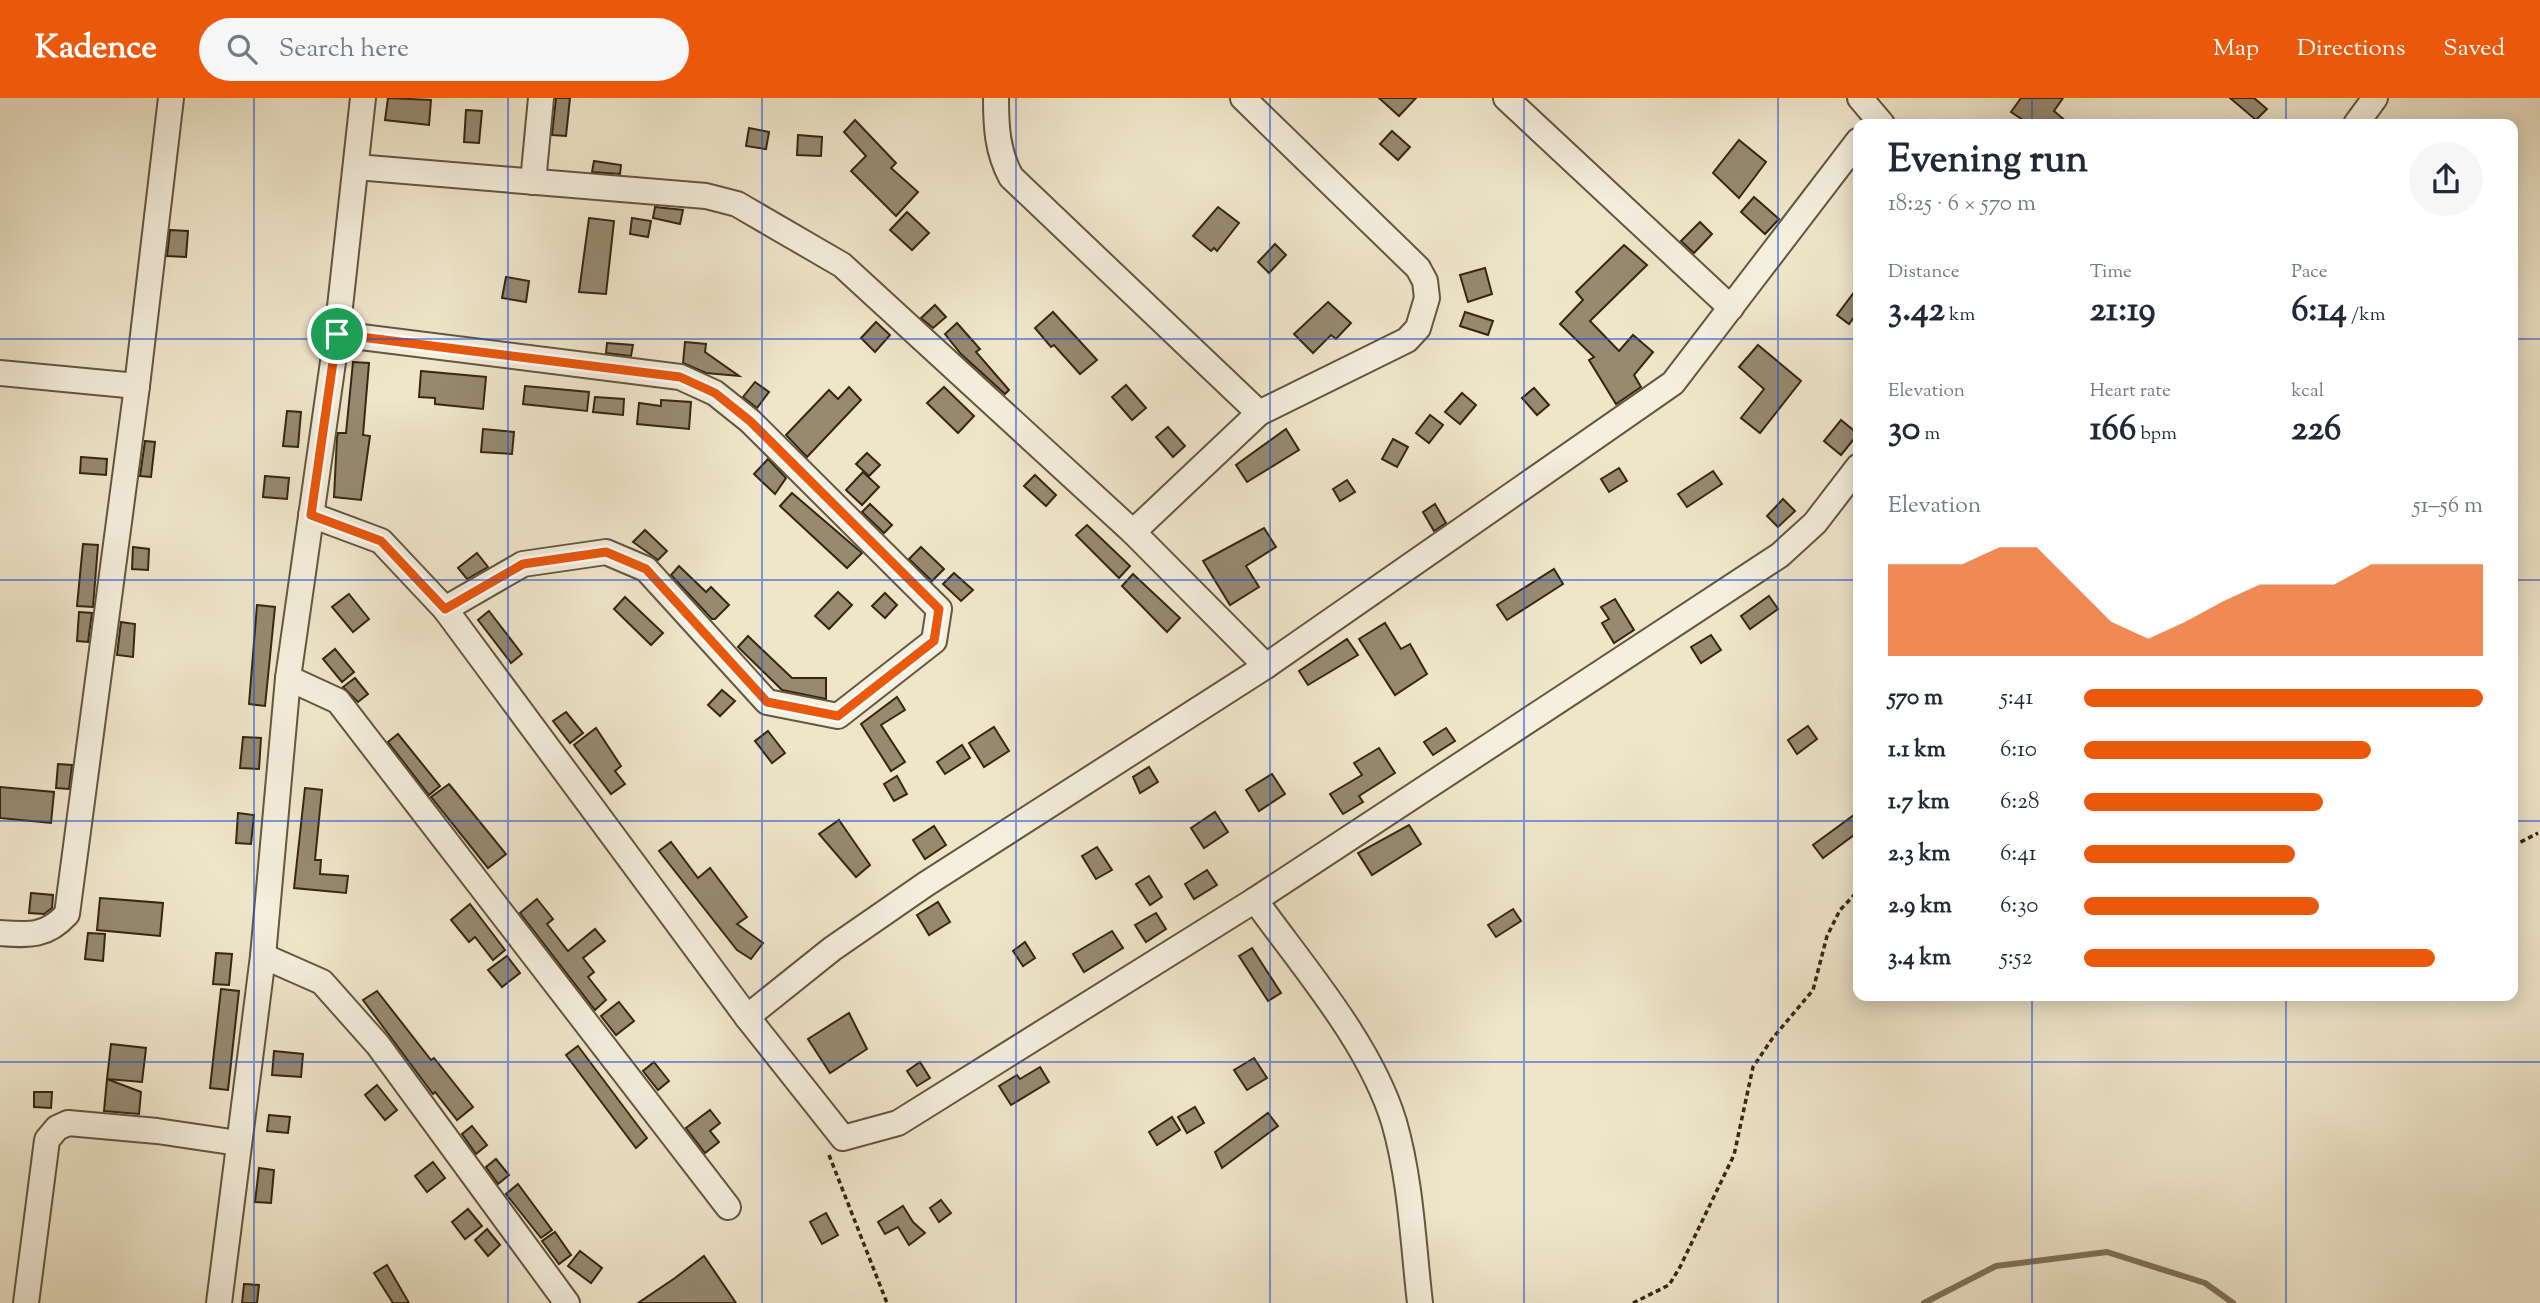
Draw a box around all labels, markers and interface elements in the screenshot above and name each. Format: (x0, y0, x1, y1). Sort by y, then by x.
search box (199, 18, 689, 81)
text: Kadence (35, 25, 157, 73)
icon: search (223, 30, 261, 68)
text: Search here (279, 31, 409, 68)
text: Map (2213, 32, 2259, 66)
text: Directions (2297, 32, 2405, 66)
text: Saved (2443, 32, 2505, 66)
text: Evening run (1888, 135, 2088, 189)
button: share (2409, 142, 2483, 216)
text: 18:25 · 6 × 570 m (1888, 188, 2036, 221)
text: Distance (1888, 259, 1960, 286)
text: Time (2090, 259, 2132, 286)
text: Pace (2291, 259, 2328, 286)
text: 3.42 (1888, 286, 1945, 337)
text: 21:19 (2090, 286, 2156, 337)
text: 6:14 (2291, 286, 2347, 337)
text: km (1945, 302, 1975, 329)
text: /km (2347, 302, 2385, 329)
pin (307, 304, 367, 364)
icon: arrive (318, 315, 356, 353)
text: Elevation (1888, 378, 1965, 405)
text: Heart rate (2090, 378, 2171, 405)
text: kcal (2291, 378, 2324, 405)
text: 30 (1888, 405, 1920, 456)
text: 166 (2090, 405, 2136, 456)
text: 226 (2291, 405, 2341, 456)
text: m (1920, 421, 1940, 448)
text: bpm (2136, 421, 2177, 448)
text: Elevation (1888, 490, 1981, 523)
text: 51–56 m (2413, 490, 2483, 523)
text: 570 m (1888, 682, 1943, 715)
text: 5:41 (2000, 682, 2033, 715)
text: 1.1 km (1888, 734, 1946, 767)
text: 6:10 (2000, 734, 2037, 767)
text: 1.7 km (1888, 786, 1950, 819)
text: 6:28 (2000, 786, 2039, 819)
text: 2.3 km (1888, 838, 1950, 871)
text: 6:41 (2000, 838, 2037, 871)
text: 2.9 km (1888, 890, 1952, 923)
text: 6:30 (2000, 890, 2038, 923)
text: 3.4 km (1888, 942, 1951, 975)
text: 5:52 (2000, 942, 2032, 975)

